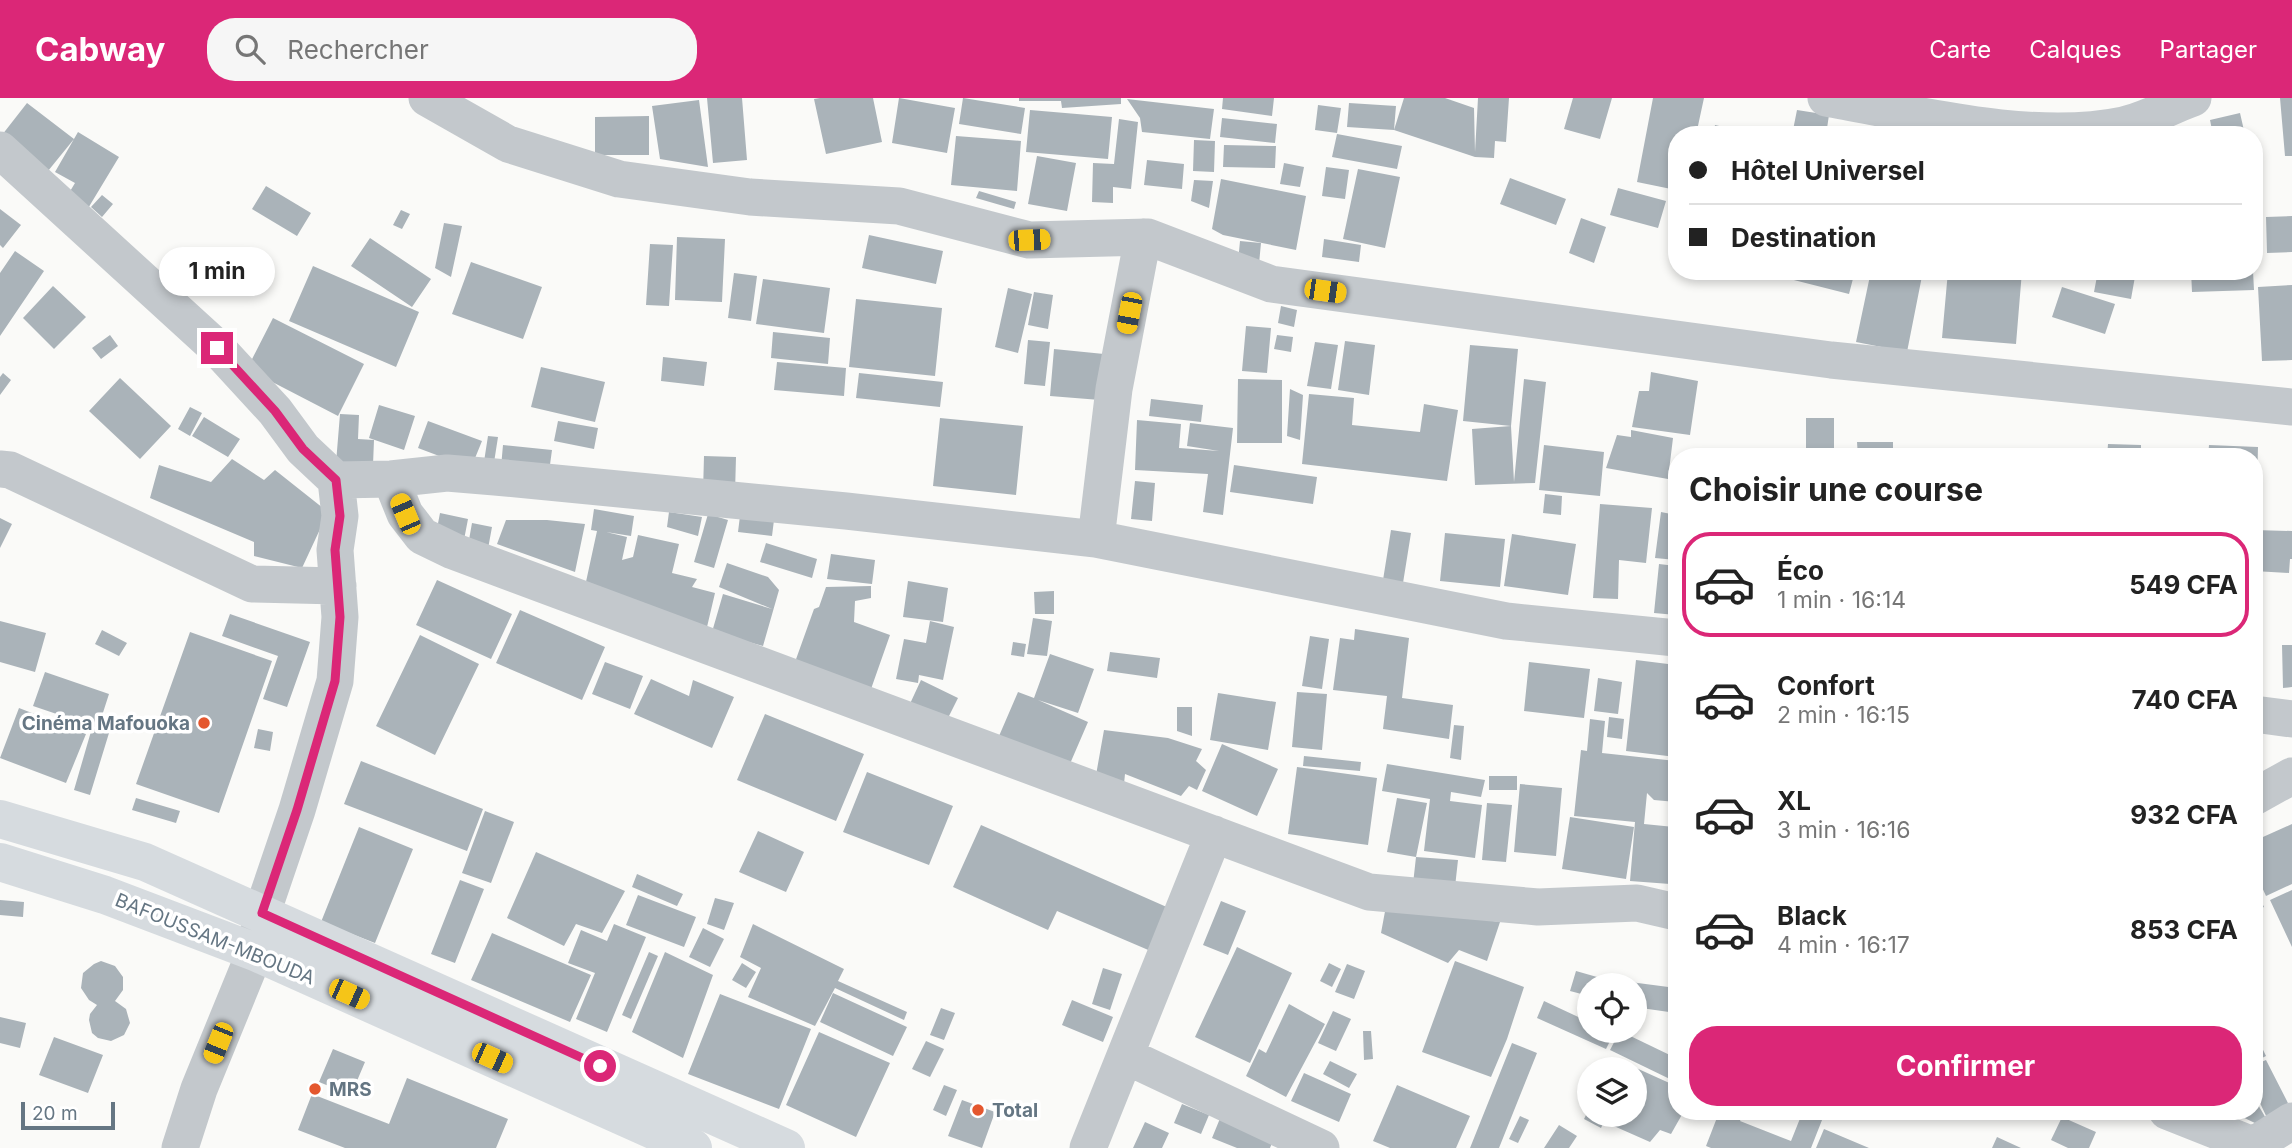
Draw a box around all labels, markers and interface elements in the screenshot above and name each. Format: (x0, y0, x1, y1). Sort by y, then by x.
search box (207, 18, 697, 81)
text: Cabway (35, 29, 165, 69)
icon: search (231, 30, 269, 68)
text: Rechercher (287, 34, 429, 65)
text: Carte (1929, 35, 1991, 64)
text: Calques (2029, 35, 2122, 64)
text: Partager (2160, 35, 2257, 64)
text: Hôtel Universel (1731, 155, 1925, 186)
text: Destination (1731, 222, 1876, 253)
car (1008, 229, 1051, 251)
callout: 1 min (159, 246, 275, 296)
text: 1 min (189, 257, 245, 285)
car (1303, 278, 1348, 304)
car (1115, 290, 1144, 336)
route end (201, 332, 233, 364)
text: Choisir une course (1689, 470, 1983, 509)
car (388, 491, 423, 537)
icon: car (1693, 553, 1756, 616)
text: Éco (1777, 555, 1824, 586)
text: 549 CFA (2129, 569, 2238, 600)
text: 1 min · 16:14 (1777, 586, 1906, 614)
icon: car (1693, 668, 1756, 731)
text: Confort (1777, 670, 1875, 701)
text: 740 CFA (2132, 684, 2238, 715)
text: 2 min · 16:15 (1777, 701, 1910, 729)
place label: Cinéma Mafouoka (22, 712, 190, 735)
marker: Cinéma Mafouoka (196, 715, 212, 731)
icon: car (1693, 783, 1756, 846)
text: XL (1777, 785, 1811, 816)
text: 932 CFA (2130, 799, 2238, 830)
text: 3 min · 16:16 (1777, 816, 1910, 844)
street label: BAFOUSSAM-MBOUDA (112, 888, 318, 990)
icon: car (1693, 898, 1756, 961)
text: Black (1777, 900, 1847, 931)
text: 853 CFA (2130, 914, 2238, 945)
text: 4 min · 16:17 (1777, 931, 1910, 959)
map controls (1577, 973, 1647, 1127)
button: locate (1577, 973, 1647, 1043)
car (326, 976, 373, 1012)
car (201, 1020, 236, 1066)
button: Confirmer (1689, 1026, 2242, 1106)
car (469, 1040, 516, 1076)
route start (584, 1050, 616, 1082)
button: layers (1577, 1057, 1647, 1127)
place label: MRS (329, 1078, 372, 1101)
marker: MRS (307, 1081, 323, 1097)
scale bar (21, 1099, 116, 1131)
place label: Total (992, 1099, 1038, 1122)
text: 20 m (32, 1102, 78, 1125)
marker: Total (970, 1102, 986, 1118)

